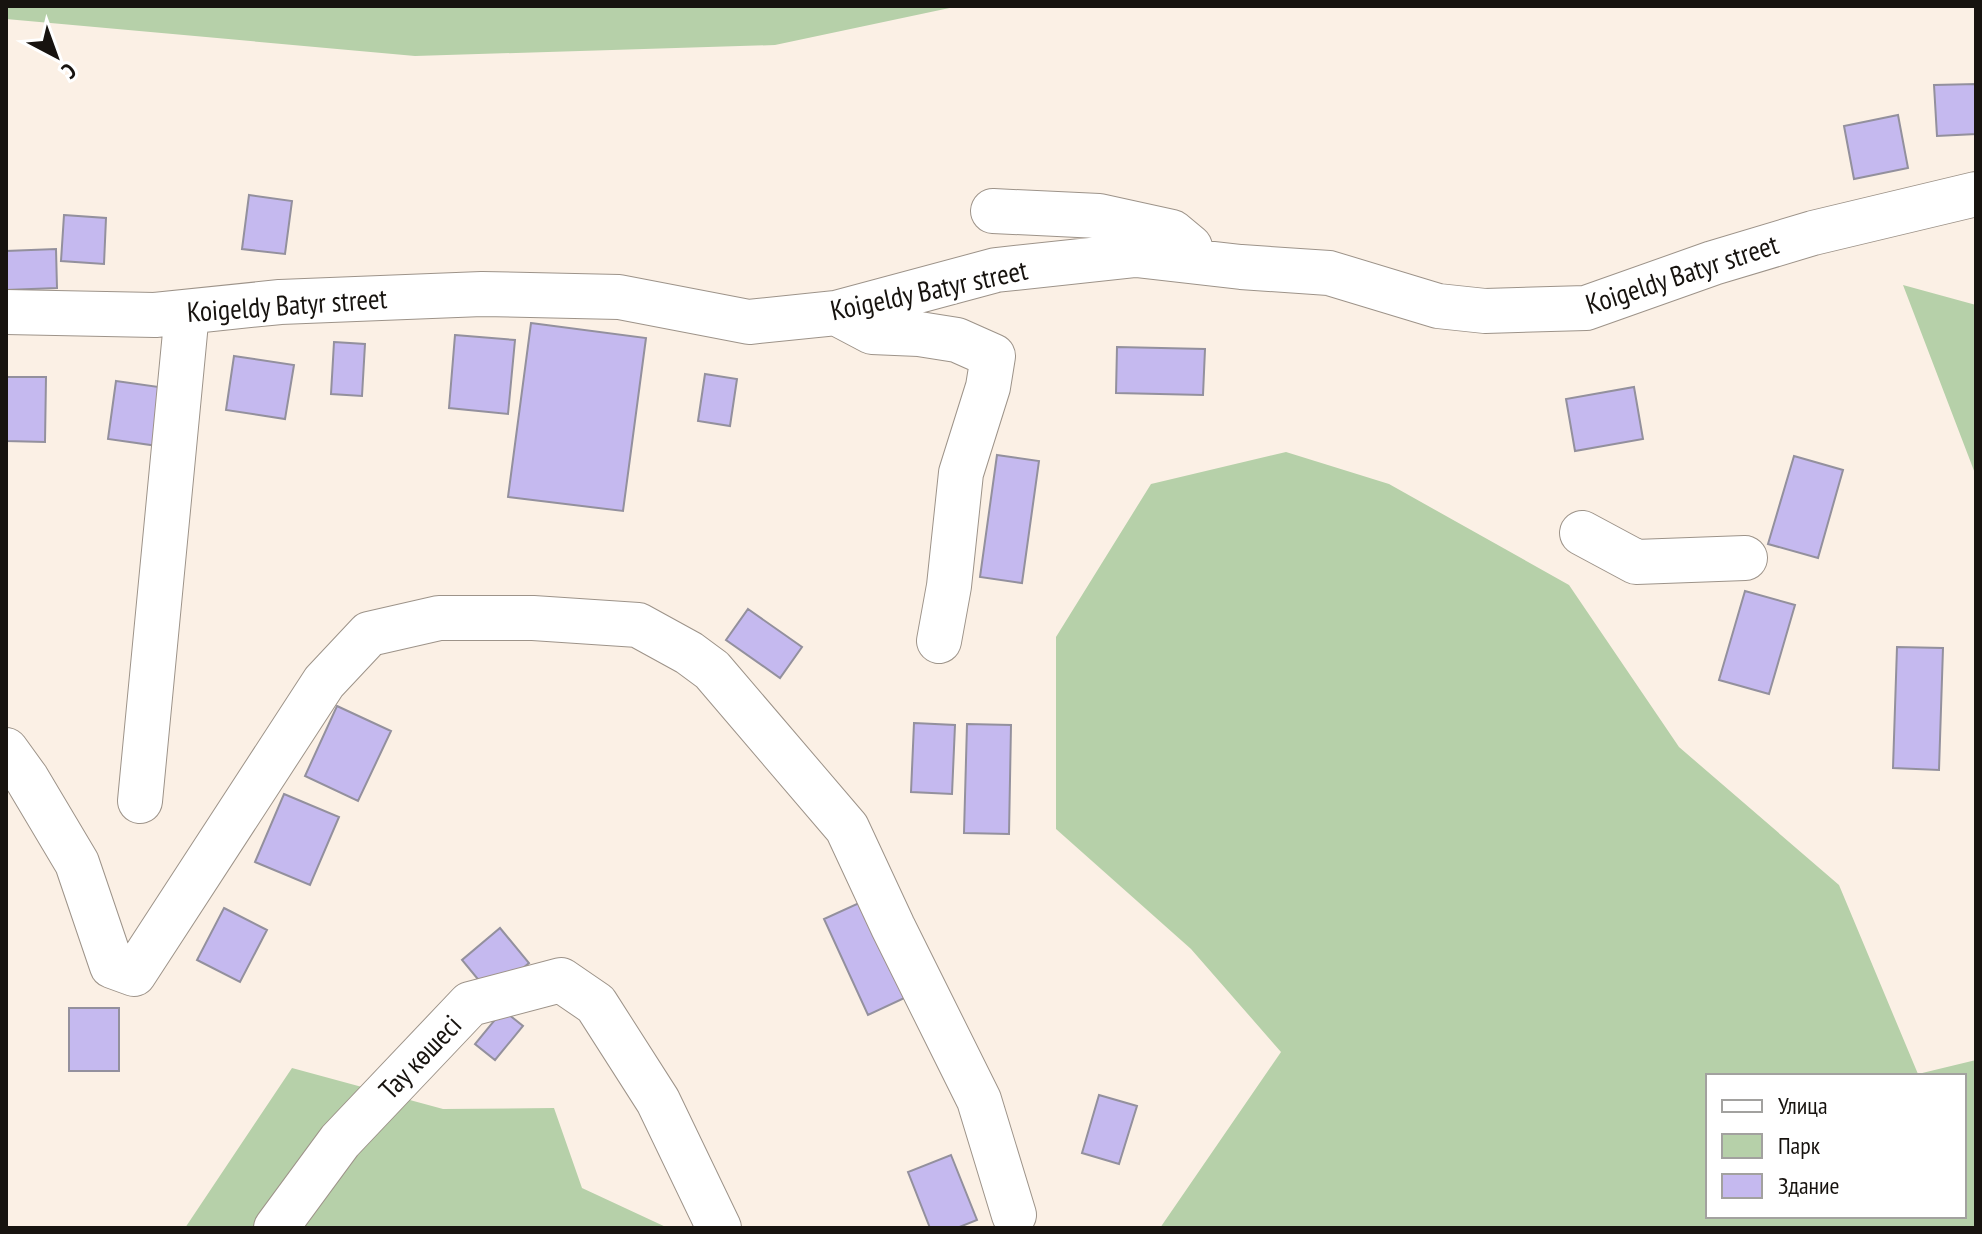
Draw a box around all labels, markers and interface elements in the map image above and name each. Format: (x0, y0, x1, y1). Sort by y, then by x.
north arrow (16, 16, 96, 96)
text: С (56, 57, 82, 85)
street label: Koigeldy Batyr street (1581, 225, 1783, 322)
street label: Koigeldy Batyr street (827, 251, 1031, 328)
street label: Koigeldy Batyr street (186, 279, 388, 330)
street label: Тау көшесі (370, 1007, 469, 1107)
legend (1706, 1074, 1966, 1218)
text: Улица (1778, 1090, 1828, 1121)
text: Парк (1778, 1130, 1821, 1161)
text: Здание (1778, 1170, 1839, 1201)

